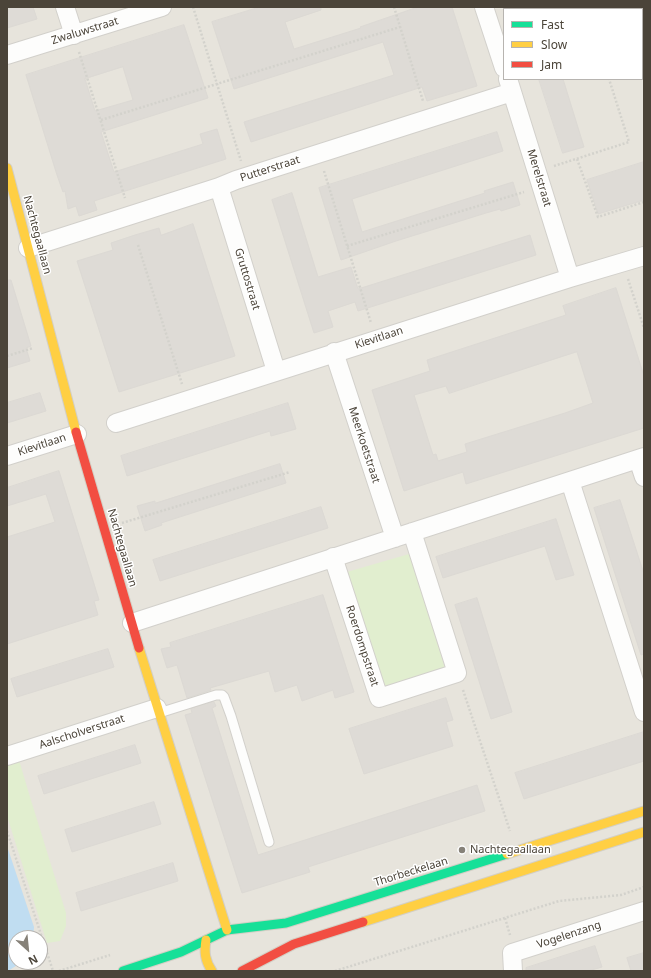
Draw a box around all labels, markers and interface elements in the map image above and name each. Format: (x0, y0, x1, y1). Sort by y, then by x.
legend (503, 8, 643, 80)
street label: Zwaluwstraat (50, 15, 120, 47)
text: Fast (541, 16, 564, 33)
text: Slow (541, 36, 567, 53)
text: Jam (541, 56, 562, 73)
street label: Merelstraat (524, 148, 554, 208)
street label: Putterstraat (238, 153, 302, 185)
street label: Nachtegaallaan (20, 194, 54, 276)
street label: Gruttostraat (231, 247, 263, 311)
street label: Kievitlaan (353, 324, 405, 352)
street label: Meerkoetstraat (345, 405, 383, 485)
street label: Kievitlaan (16, 431, 68, 459)
street label: Nachtegaallaan (105, 507, 139, 589)
street label: Roerdompstraat (343, 604, 381, 688)
street label: Aalscholverstraat (38, 712, 126, 752)
place label: Nachtegaallaan (470, 843, 551, 857)
marker: Nachtegaallaan (457, 845, 467, 855)
street label: Thorbeckelaan (373, 855, 449, 889)
street label: Vogelenzang (535, 918, 603, 952)
north arrow (8, 930, 48, 970)
text: N (26, 952, 41, 969)

